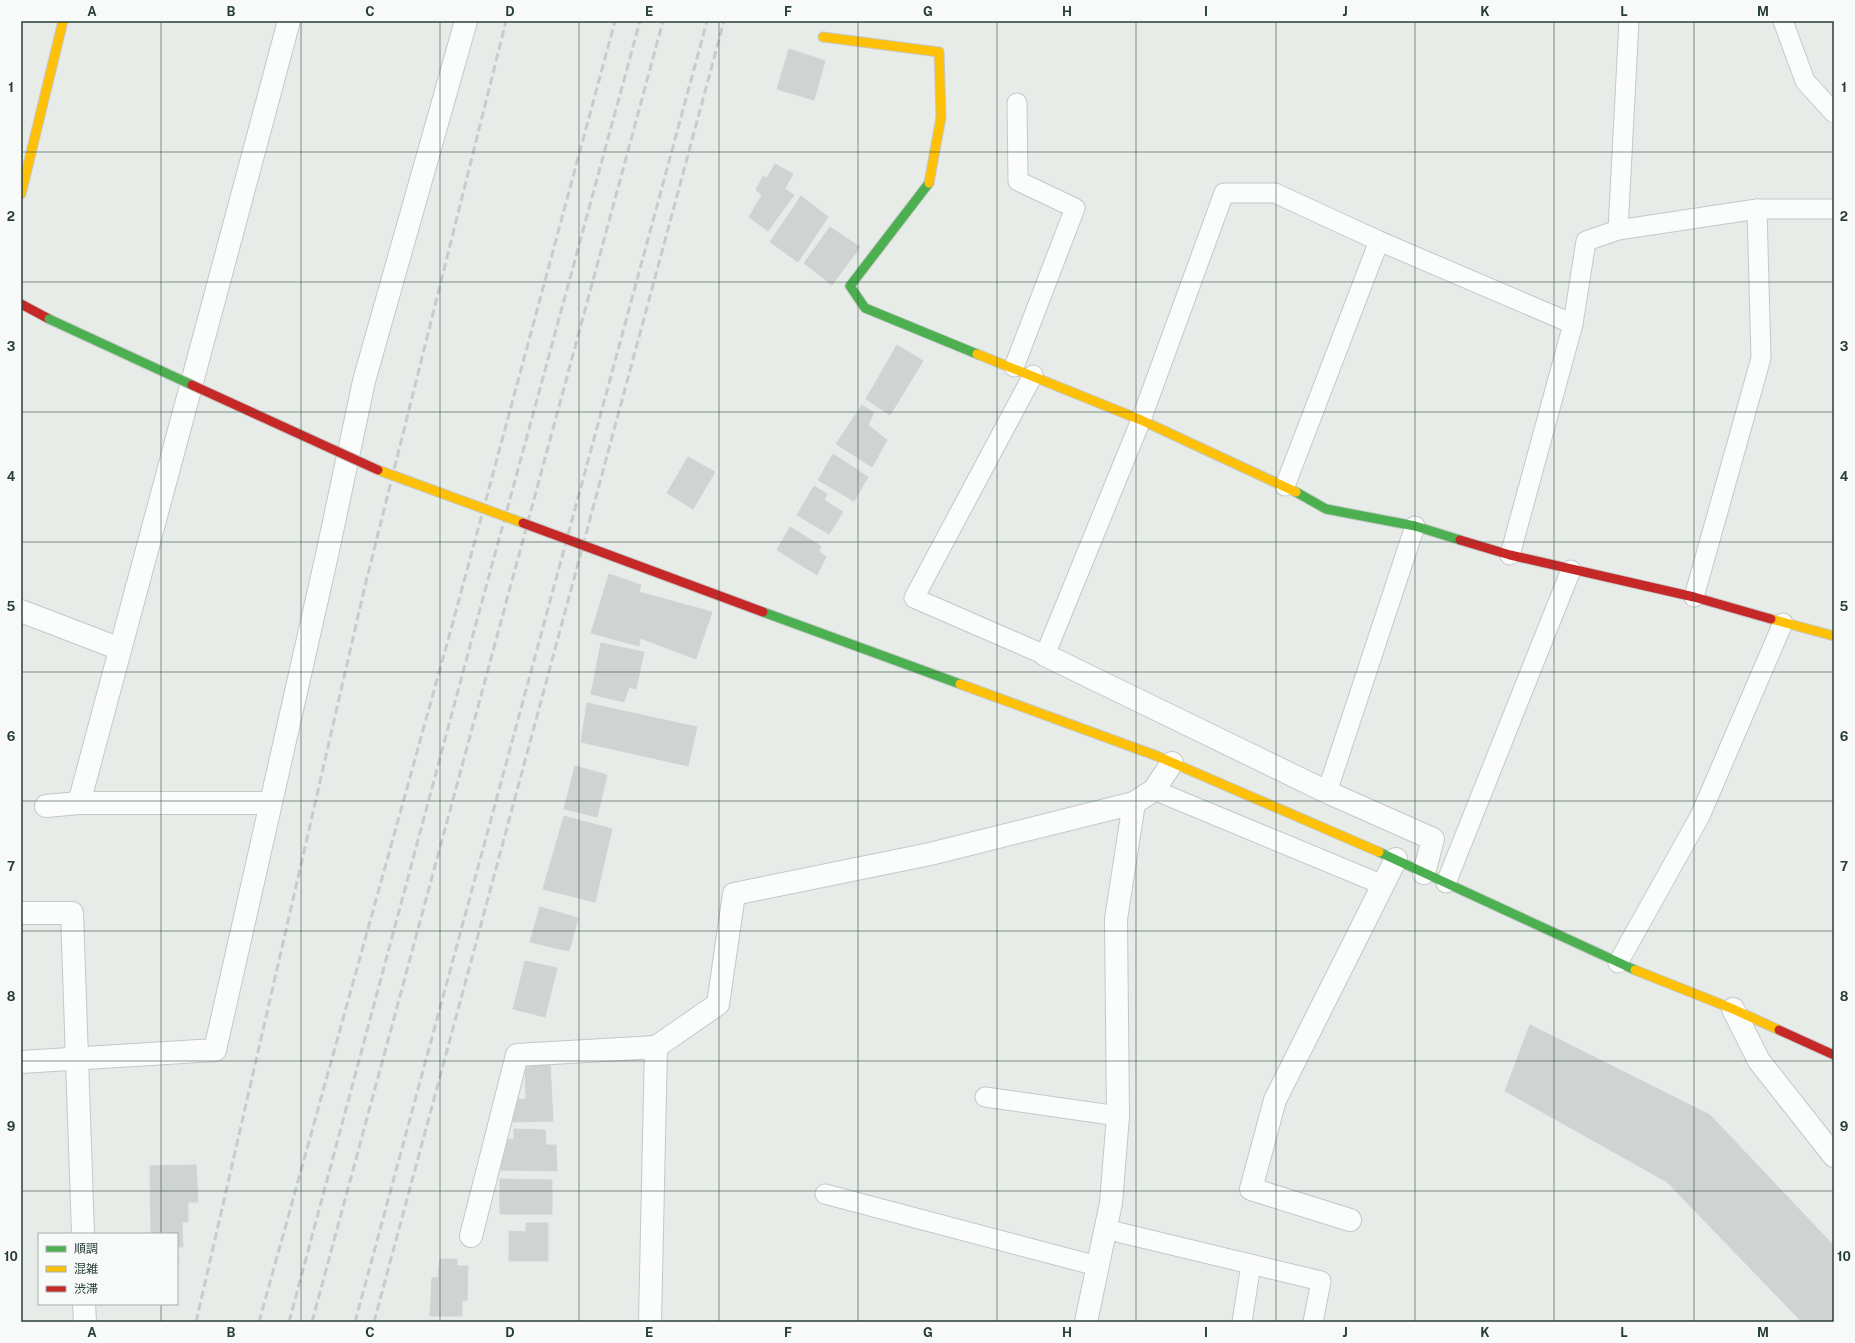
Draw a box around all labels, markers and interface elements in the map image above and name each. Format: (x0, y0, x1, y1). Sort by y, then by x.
text: A (87, 4, 97, 19)
text: B (227, 4, 236, 19)
text: C (365, 4, 375, 19)
text: D (505, 4, 515, 19)
text: E (645, 4, 653, 19)
text: F (784, 4, 792, 19)
text: G (923, 4, 933, 19)
text: H (1062, 4, 1072, 19)
text: I (1204, 4, 1208, 19)
text: J (1342, 4, 1348, 19)
text: K (1480, 4, 1490, 19)
text: L (1620, 4, 1628, 19)
text: M (1757, 4, 1769, 19)
text: 1 (8, 80, 14, 95)
text: 1 (1841, 80, 1847, 95)
text: 2 (7, 209, 15, 224)
text: 2 (1840, 209, 1848, 224)
text: 3 (7, 339, 16, 354)
text: 3 (1840, 339, 1849, 354)
text: 4 (7, 469, 16, 484)
text: 4 (1840, 469, 1849, 484)
text: 5 (7, 599, 16, 614)
text: 5 (1840, 599, 1849, 614)
text: 6 (7, 729, 16, 744)
text: 6 (1840, 729, 1849, 744)
text: 7 (7, 859, 15, 874)
text: 7 (1840, 859, 1848, 874)
text: 8 (7, 989, 16, 1004)
text: 8 (1840, 989, 1849, 1004)
text: 9 (7, 1119, 15, 1134)
text: 9 (1840, 1119, 1848, 1134)
legend (38, 1233, 178, 1305)
text: 順調 (74, 1242, 98, 1256)
text: 10 (4, 1249, 18, 1264)
text: 10 (1837, 1249, 1851, 1264)
text: 混雑 (74, 1262, 98, 1276)
text: 渋滞 (74, 1282, 98, 1296)
text: A (87, 1325, 97, 1340)
text: B (227, 1325, 236, 1340)
text: C (365, 1325, 375, 1340)
text: D (505, 1325, 515, 1340)
text: E (645, 1325, 653, 1340)
text: F (784, 1325, 792, 1340)
text: G (923, 1325, 933, 1340)
text: H (1062, 1325, 1072, 1340)
text: I (1204, 1325, 1208, 1340)
text: J (1342, 1325, 1348, 1340)
text: K (1480, 1325, 1490, 1340)
text: L (1620, 1325, 1628, 1340)
text: M (1757, 1325, 1769, 1340)

